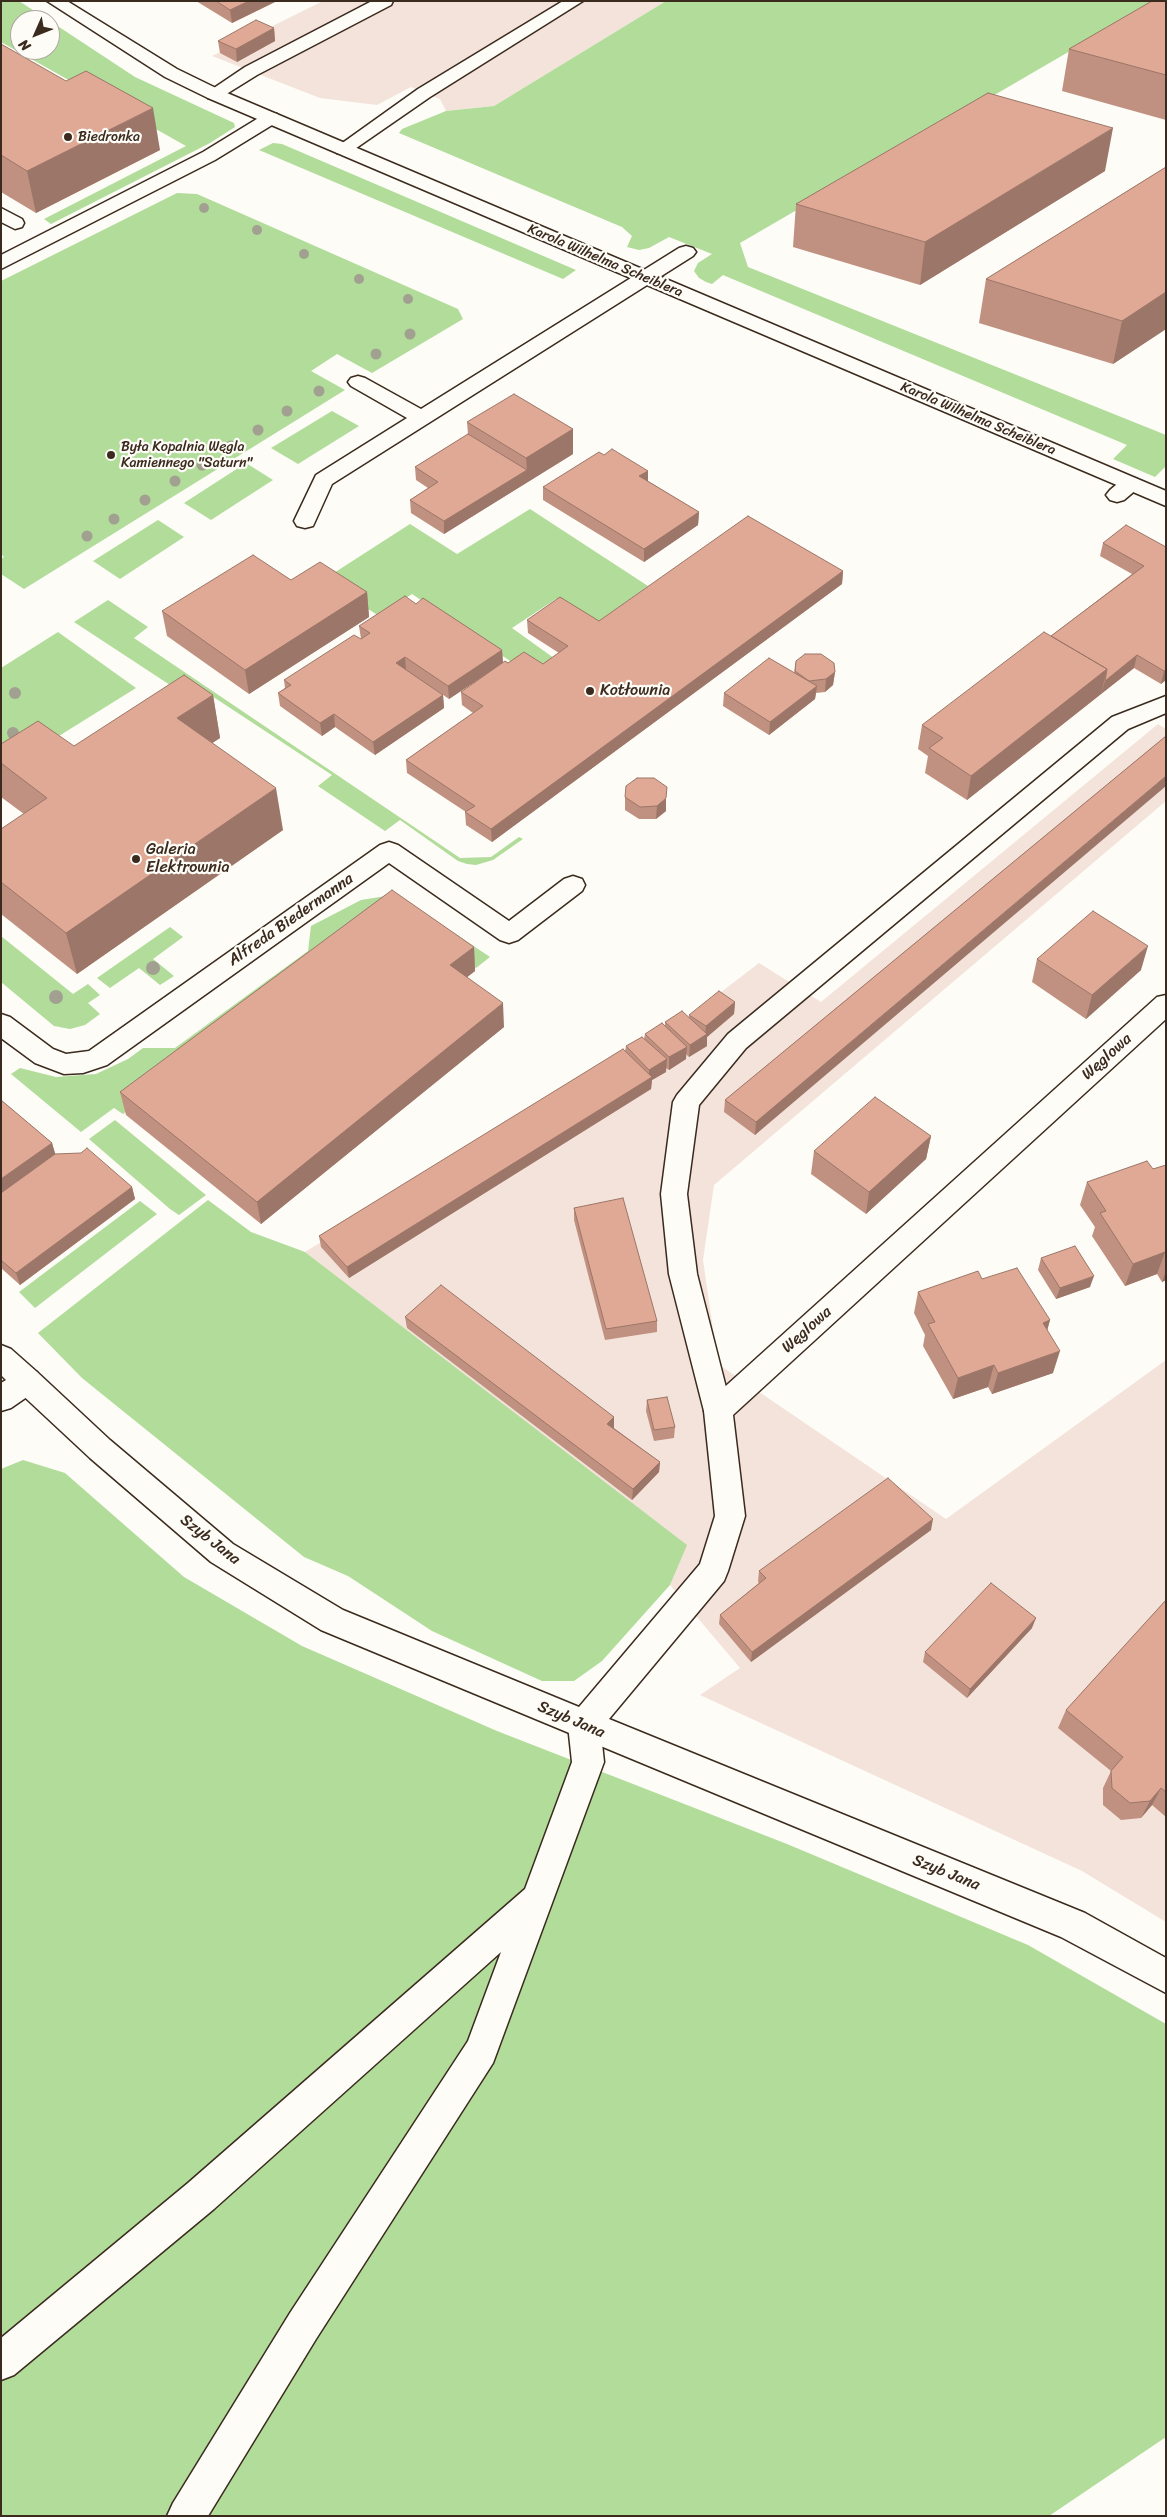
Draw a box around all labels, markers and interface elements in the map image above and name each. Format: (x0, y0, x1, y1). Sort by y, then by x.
north arrow (10, 10, 60, 60)
text: N (12, 33, 37, 57)
place label: Biedronka (78, 129, 140, 145)
marker: Biedronka (62, 131, 74, 143)
street label: Karola Wilhelma Scheiblera (525, 221, 685, 301)
street label: Karola Wilhelma Scheiblera (898, 379, 1058, 459)
place label: Była Kopalnia Węgla Kamiennego "Saturn" (121, 439, 252, 472)
marker: Była Kopalnia Węgla Kamiennego "Saturn" (105, 449, 117, 461)
place label: Kotłownia (600, 681, 670, 701)
marker: Kotłownia (584, 685, 596, 697)
place label: Galeria Elektrownia (146, 840, 229, 878)
marker: Galeria Elektrownia (130, 853, 142, 865)
street label: Alfreda Biedermanna (225, 870, 357, 970)
street label: Węglowa (1078, 1030, 1136, 1084)
street label: Węglowa (778, 1303, 836, 1357)
street label: Szyb Jana (176, 1511, 244, 1569)
street label: Szyb Jana (535, 1697, 607, 1743)
street label: Szyb Jana (910, 1851, 982, 1895)

